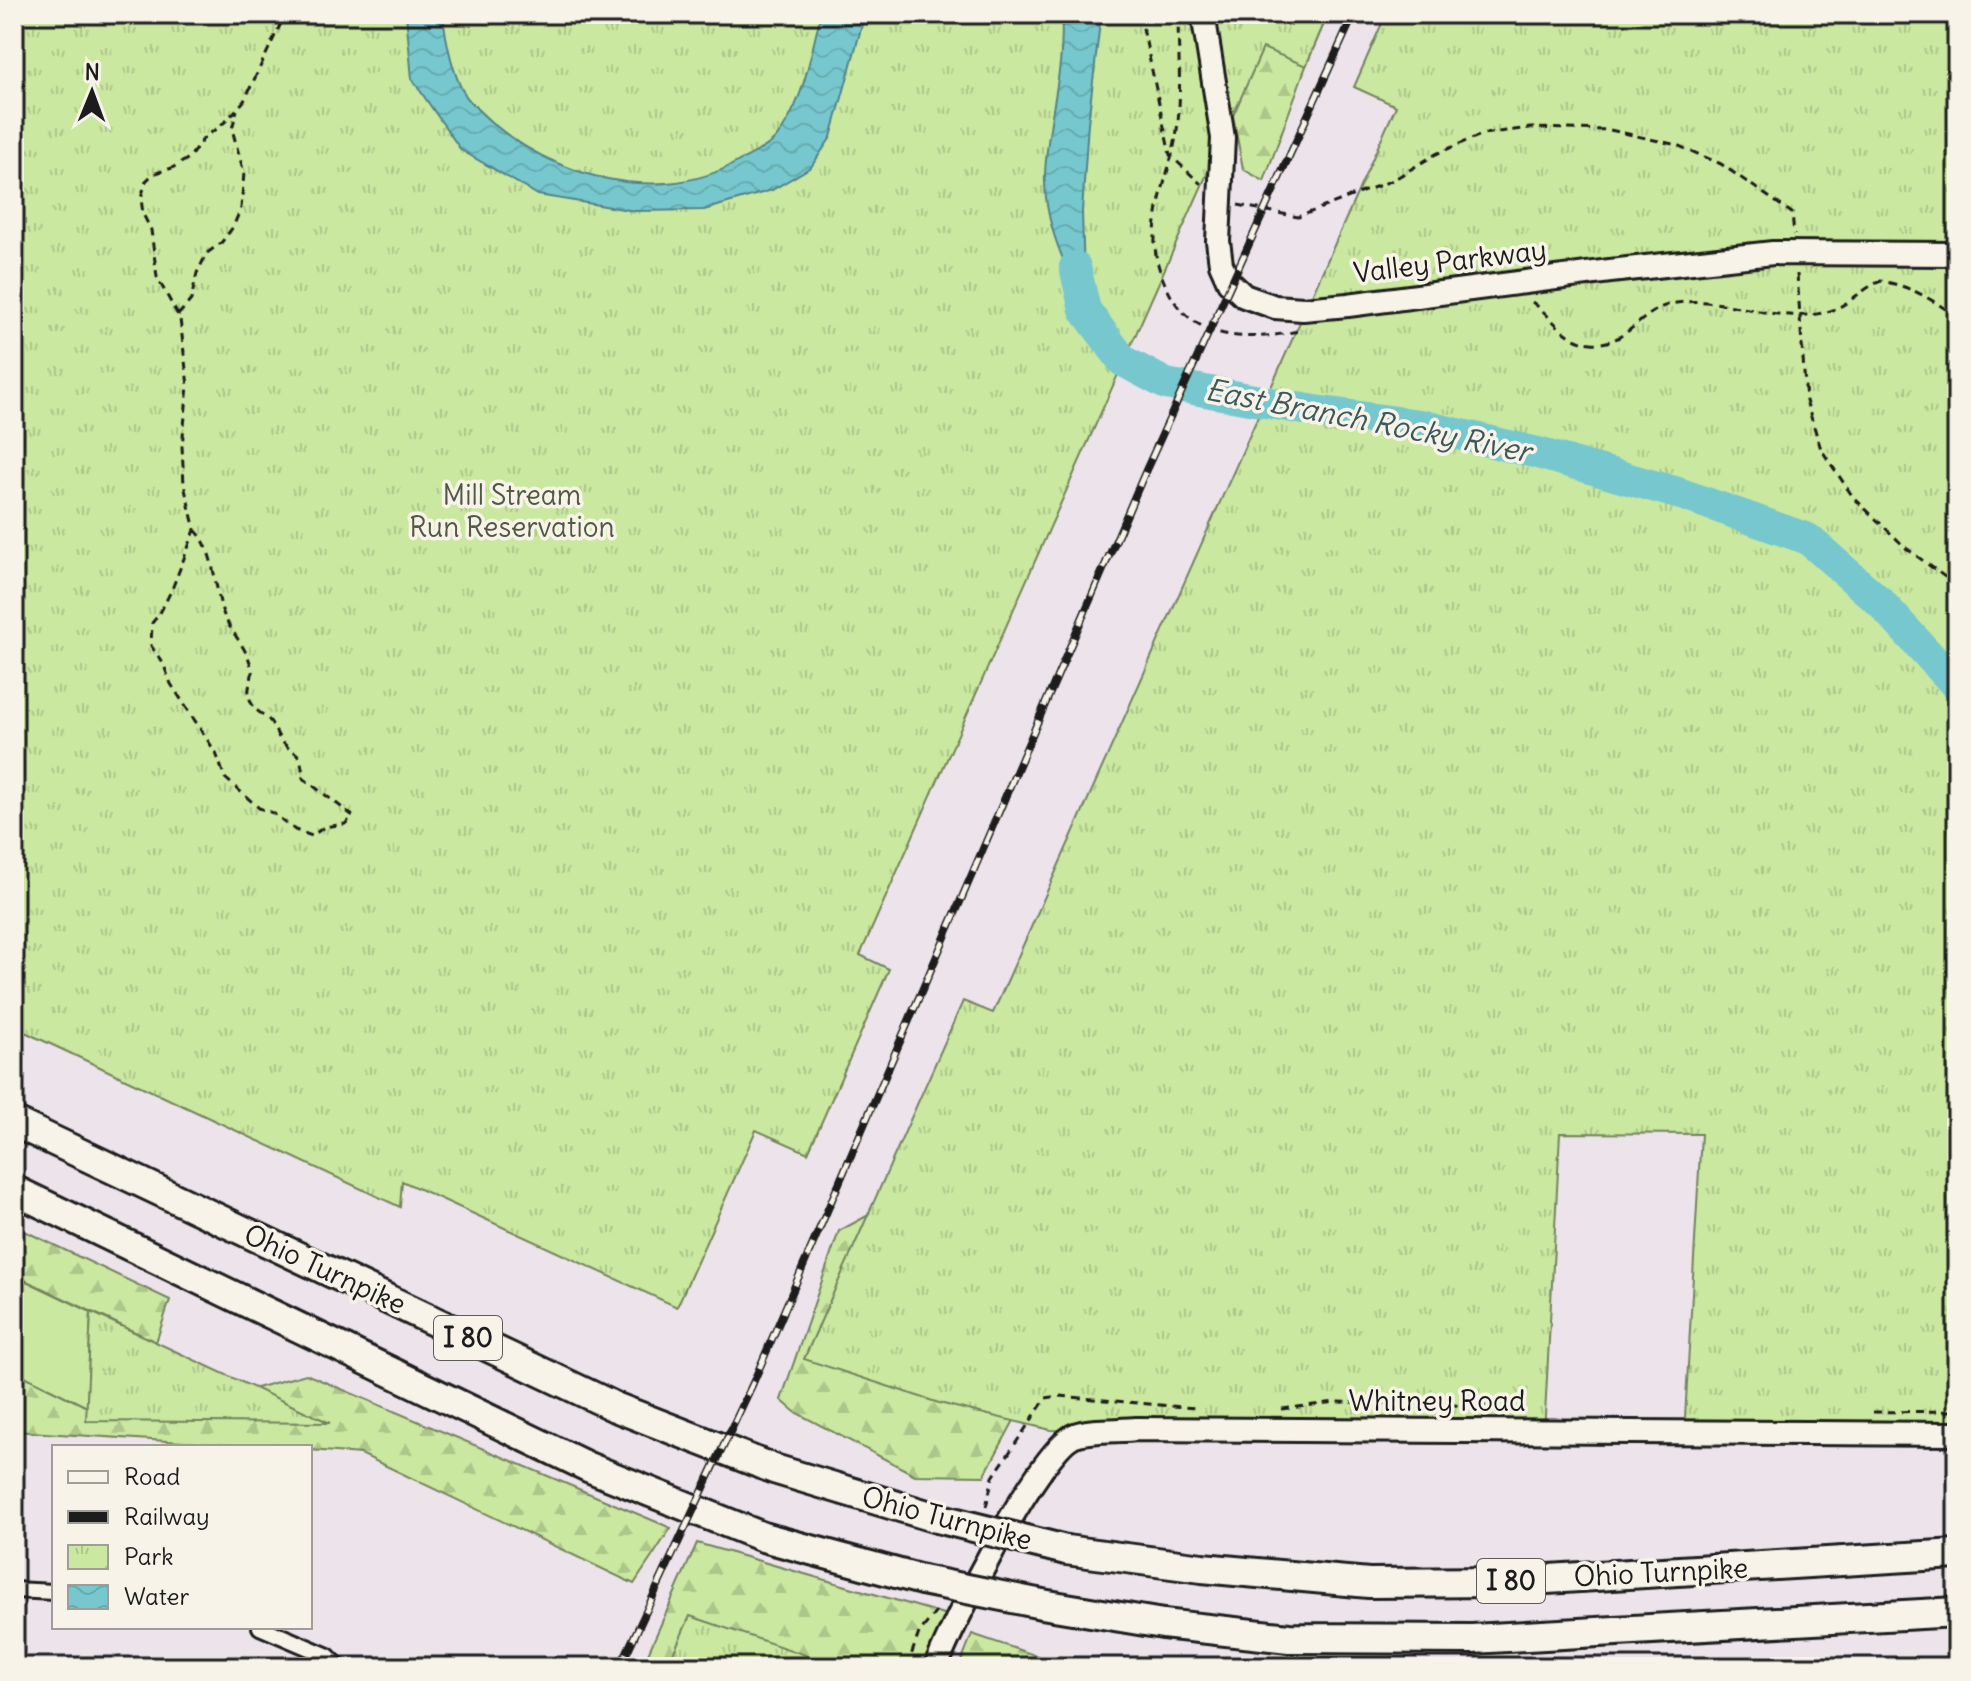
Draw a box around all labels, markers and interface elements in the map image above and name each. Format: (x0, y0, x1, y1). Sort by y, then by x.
north arrow (52, 52, 132, 132)
text: N (85, 58, 100, 86)
street label: Valley Parkway (1351, 231, 1549, 291)
water label: East Branch Rocky River (1202, 370, 1538, 471)
park label: Mill Stream Run Reservation (409, 477, 615, 545)
street label: Ohio Turnpike (238, 1216, 412, 1322)
road number: I 80 (434, 1316, 502, 1360)
street label: Whitney Road (1349, 1383, 1525, 1419)
legend (52, 1445, 312, 1629)
text: Road (124, 1461, 180, 1491)
street label: Ohio Turnpike (858, 1478, 1036, 1558)
text: Railway (124, 1501, 210, 1531)
text: Park (124, 1541, 174, 1571)
street label: Ohio Turnpike (1573, 1549, 1749, 1595)
road number: I 80 (1477, 1559, 1545, 1603)
text: Water (124, 1581, 189, 1611)

